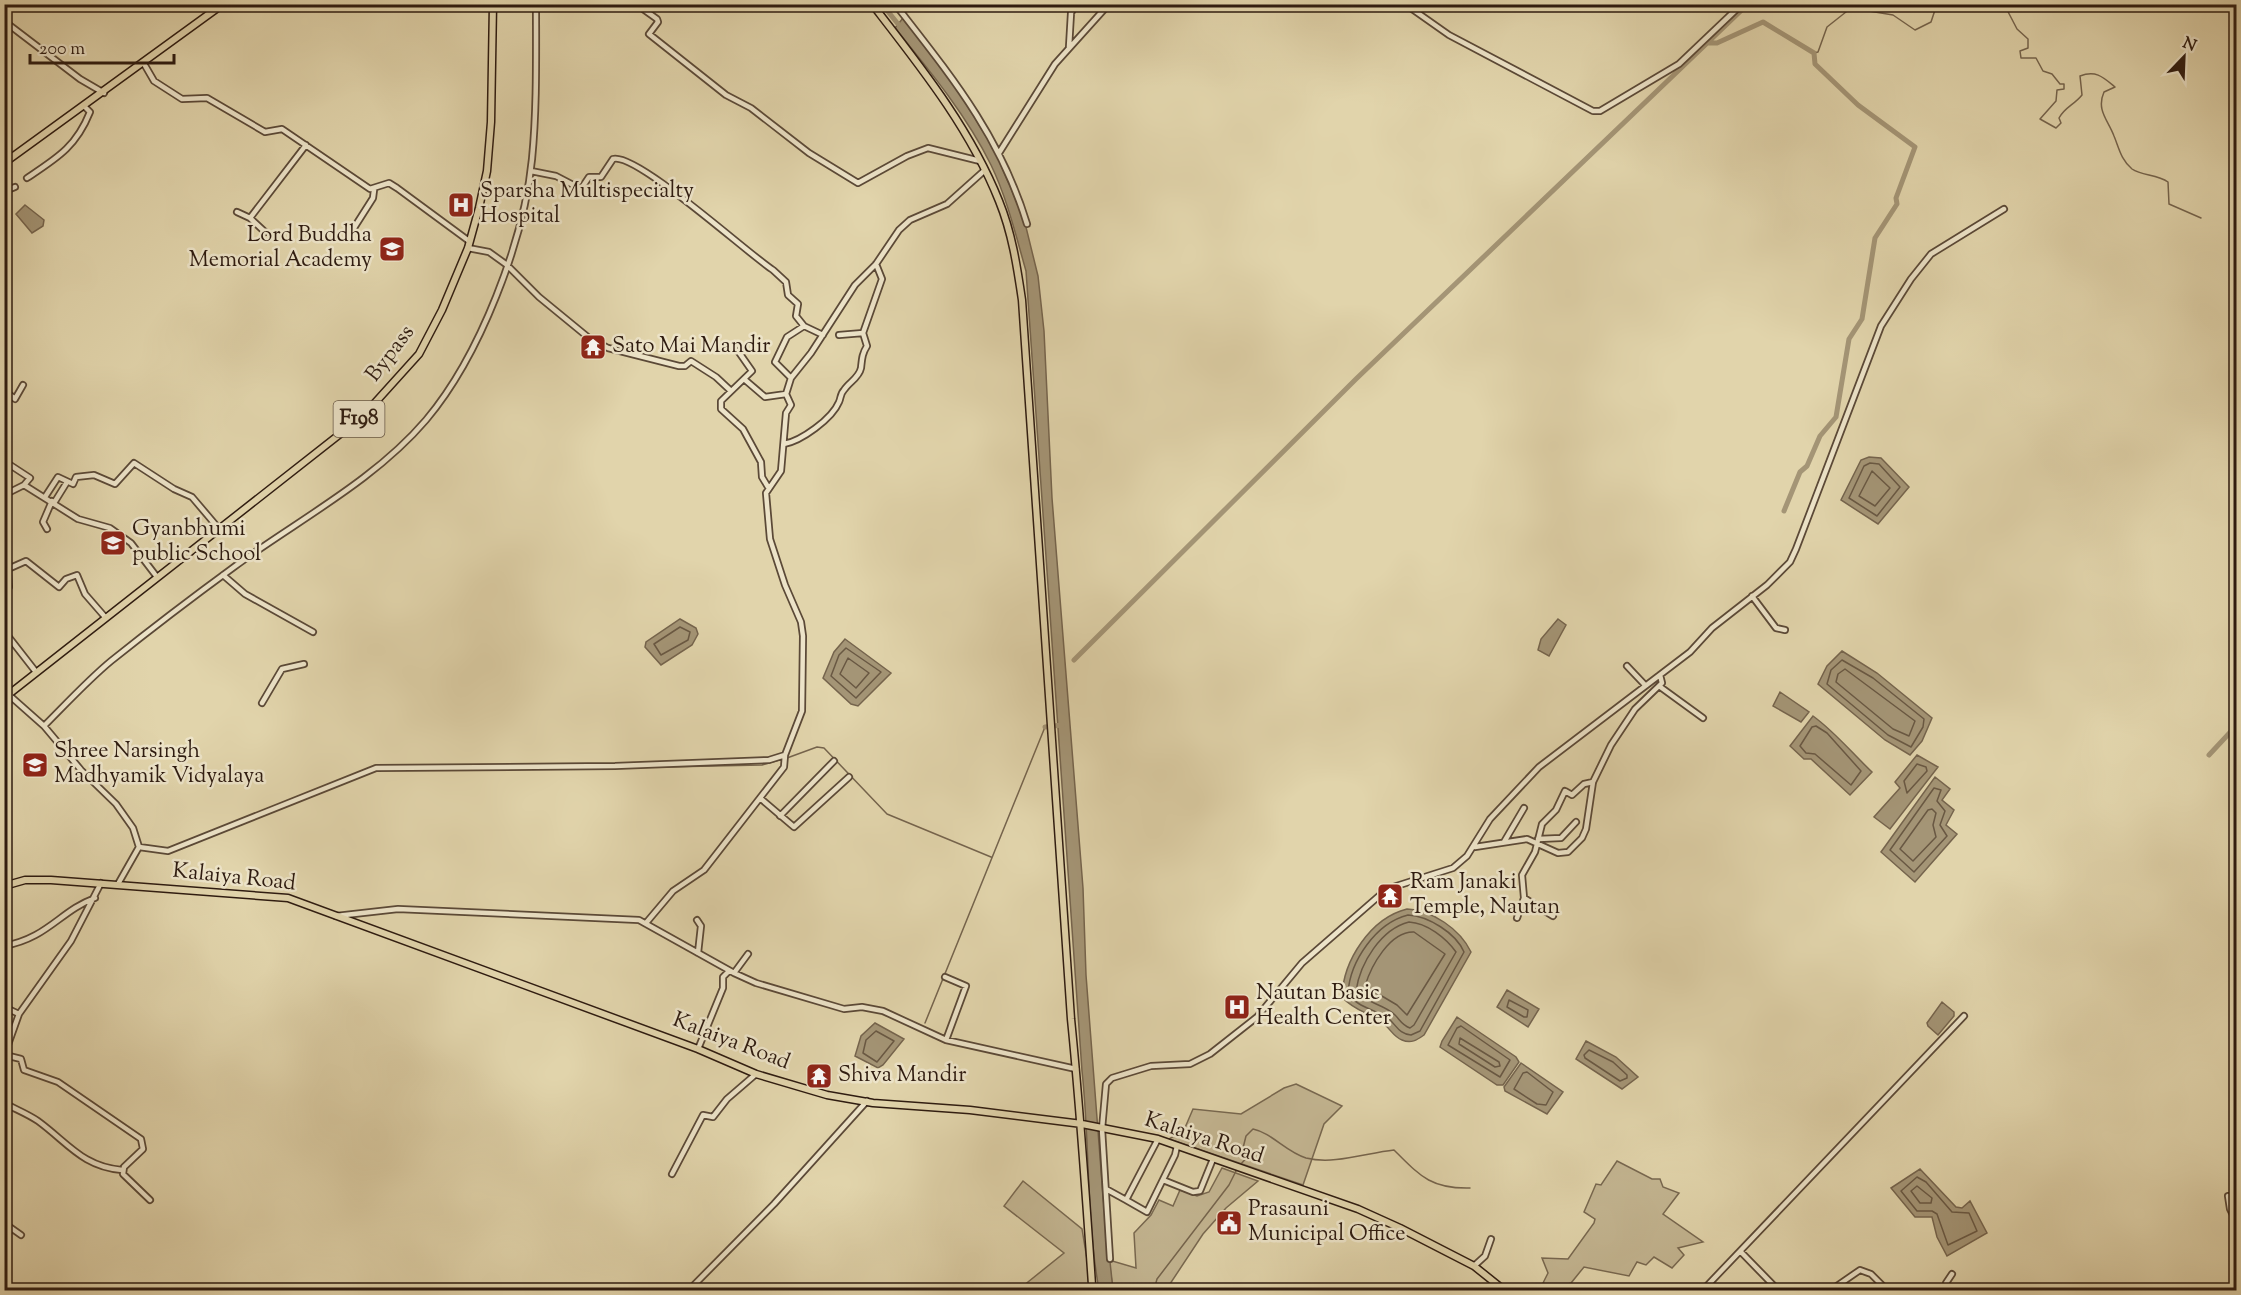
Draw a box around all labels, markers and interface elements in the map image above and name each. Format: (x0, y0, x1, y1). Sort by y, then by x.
scale bar (30, 27, 174, 65)
north arrow (2154, 27, 2214, 87)
text: N (2179, 32, 2199, 59)
text: 200 m (39, 37, 85, 63)
place label: Sparsha Multispecialty Hospital (480, 176, 694, 233)
hospital icon: Sparsha Multispecialty Hospital (446, 190, 476, 220)
place label: Lord Buddha Memorial Academy (189, 220, 372, 277)
school or university icon: Lord Buddha Memorial Academy (377, 234, 407, 264)
street label: Bypass (359, 319, 423, 389)
place label: Sato Mai Mandir (612, 331, 771, 363)
temple icon: Sato Mai Mandir (578, 332, 608, 362)
road number: F198 (334, 401, 385, 437)
place label: Gyanbhumi public School (132, 514, 261, 571)
school or university icon: Gyanbhumi public School (98, 528, 128, 558)
place label: Shree Narsingh Madhyamik Vidyalaya (54, 736, 264, 793)
school or university icon: Shree Narsingh Madhyamik Vidyalaya (20, 750, 50, 780)
street label: Kalaiya Road (171, 856, 297, 900)
place label: Ram Janaki Temple, Nautan (1410, 867, 1560, 924)
temple icon: Ram Janaki Temple, Nautan (1375, 881, 1405, 911)
place label: Nautan Basic Health Center (1256, 978, 1391, 1035)
hospital icon: Nautan Basic Health Center (1222, 992, 1252, 1022)
street label: Kalaiya Road (668, 1005, 794, 1079)
place label: Shiva Mandir (838, 1060, 966, 1092)
temple icon: Shiva Mandir (804, 1061, 834, 1091)
street label: Kalaiya Road (1140, 1105, 1268, 1173)
place label: Prasauni Municipal Office (1248, 1194, 1406, 1251)
public building icon: Prasauni Municipal Office (1214, 1208, 1244, 1238)

